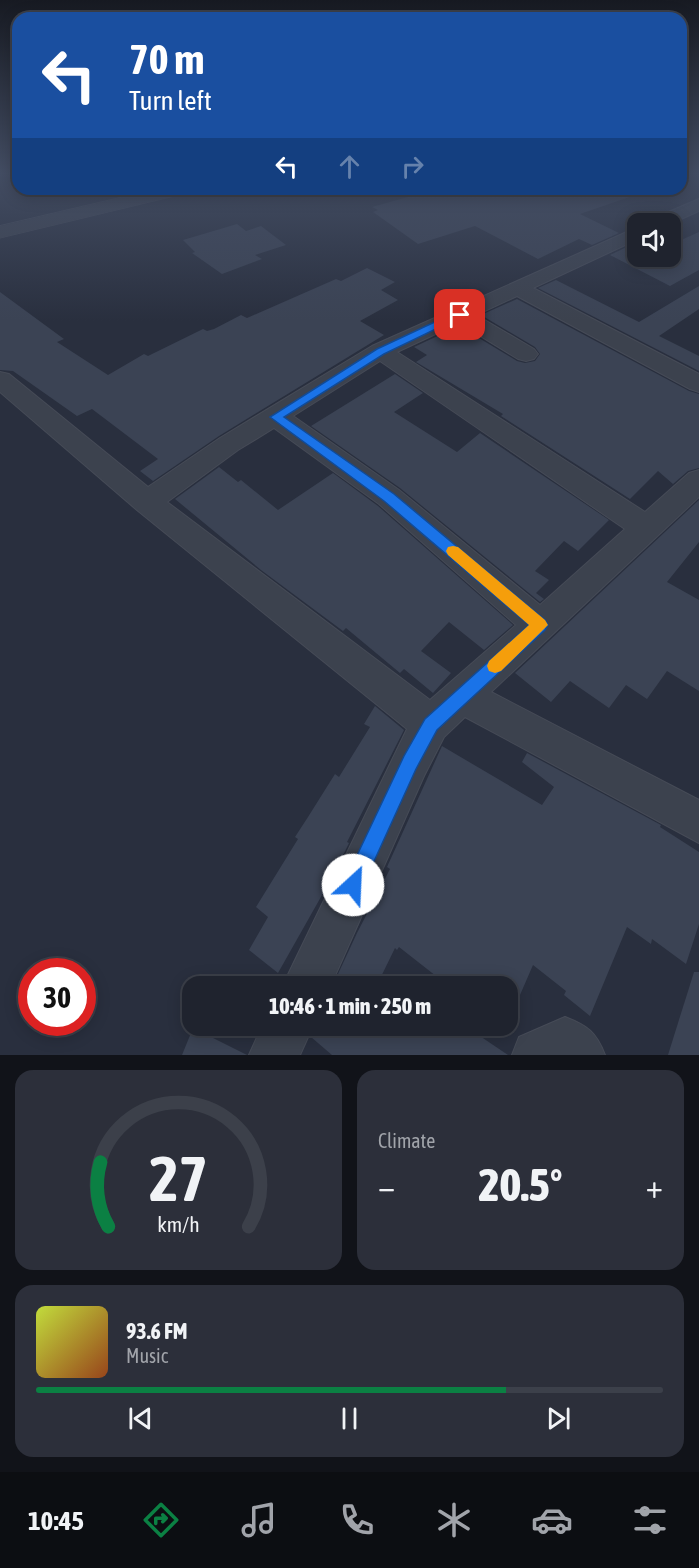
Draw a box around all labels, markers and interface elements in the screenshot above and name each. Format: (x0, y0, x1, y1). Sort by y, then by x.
text: 70 m (129, 35, 204, 83)
icon: left (30, 36, 108, 114)
text: Turn left (129, 85, 212, 116)
icon: left (270, 150, 303, 183)
icon: ahead (333, 150, 366, 183)
icon: right (396, 150, 429, 183)
map controls (627, 213, 681, 267)
button: sound (627, 213, 681, 267)
pin (434, 289, 485, 340)
icon: arrive (443, 298, 476, 331)
position arrow (321, 853, 385, 917)
speed limit sign: 30 (18, 958, 96, 1036)
text: 10:46 · 1 min · 250 m (269, 993, 431, 1019)
text: Climate (378, 1129, 435, 1152)
text: 27 (149, 1143, 208, 1214)
text: 20.5° (479, 1159, 562, 1211)
text: − (378, 1167, 395, 1205)
text: + (646, 1167, 663, 1205)
text: km/h (157, 1212, 200, 1237)
text: 93.6 FM (126, 1318, 188, 1344)
text: Music (126, 1344, 168, 1367)
icon: previous (124, 1402, 157, 1435)
icon: pause (333, 1402, 366, 1435)
icon: next (542, 1402, 575, 1435)
icon: directions (140, 1499, 182, 1541)
icon: music (238, 1499, 280, 1541)
icon: phone (336, 1499, 378, 1541)
icon: climate (433, 1499, 475, 1541)
icon: car (531, 1499, 573, 1541)
icon: filters (629, 1499, 671, 1541)
text: 10:45 (28, 1505, 84, 1536)

